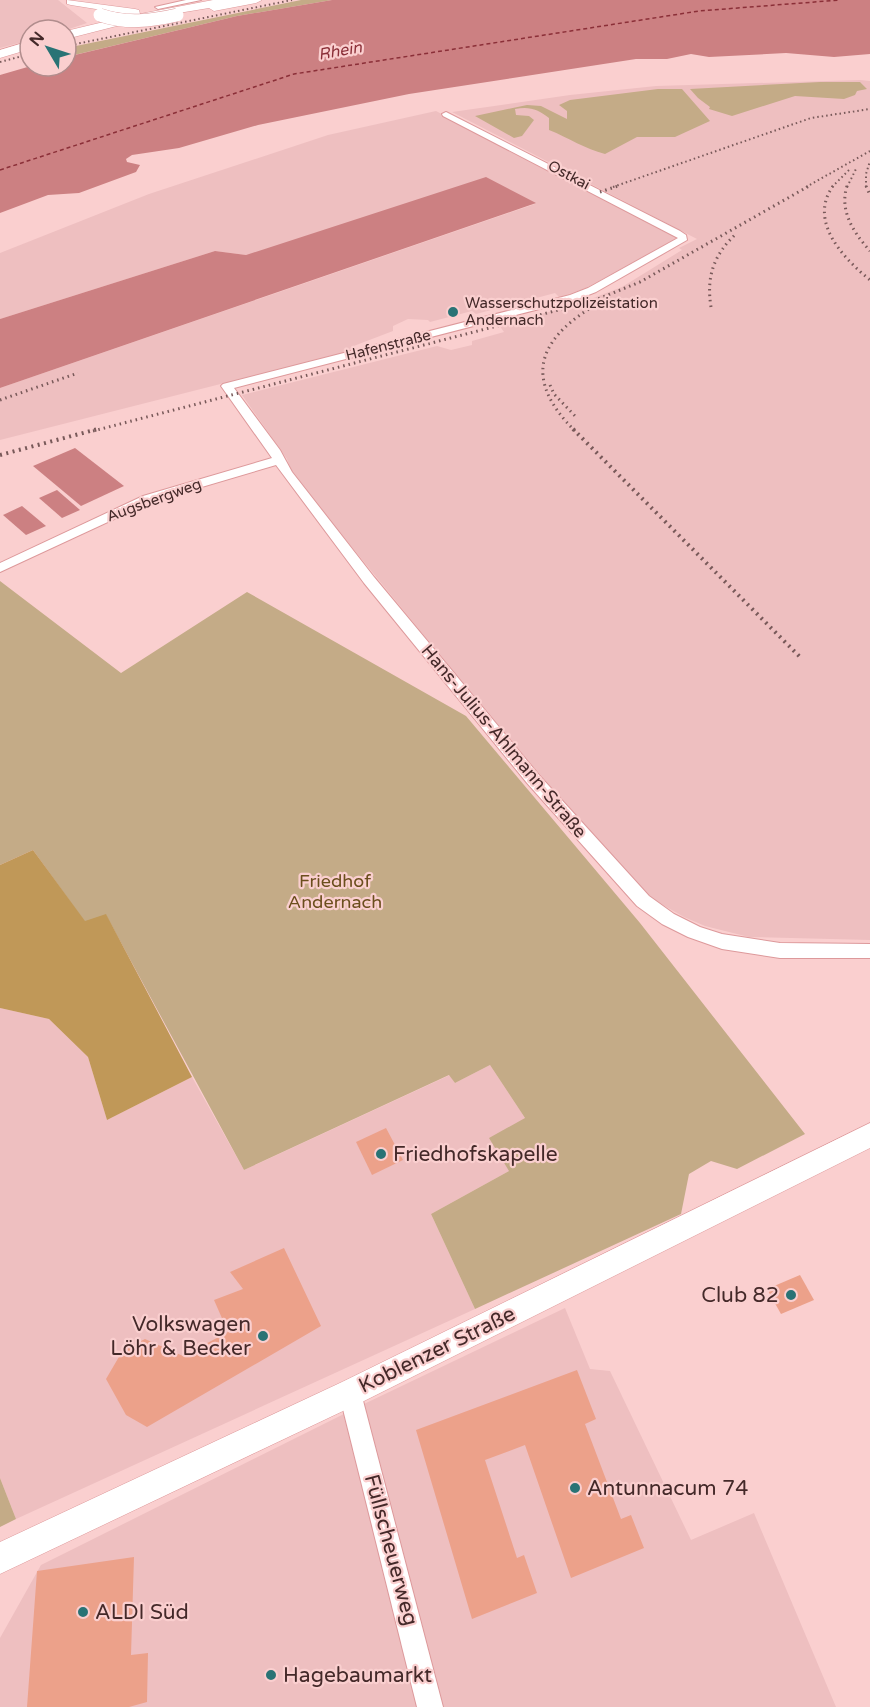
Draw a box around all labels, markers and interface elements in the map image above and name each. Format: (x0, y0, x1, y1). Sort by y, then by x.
north arrow (18, 18, 78, 78)
text: N (25, 28, 49, 50)
water label: Rhein (317, 37, 365, 65)
street label: Ostkai (545, 156, 593, 194)
place label: Wasserschutzpolizeistation Andernach (465, 294, 658, 329)
marker: Wasserschutzpolizeistation Andernach (446, 305, 460, 319)
street label: Hafenstraße (344, 326, 432, 364)
street label: Augsbergweg (104, 475, 204, 525)
street label: Hans-Julius-Ahlmann-Straße (417, 640, 591, 842)
park label: Friedhof Andernach (288, 870, 382, 913)
place label: Friedhofskapelle (393, 1142, 558, 1167)
marker: Friedhofskapelle (374, 1147, 388, 1161)
place label: Club 82 (701, 1283, 779, 1308)
marker: Club 82 (784, 1288, 798, 1302)
street label: Koblenzer Straße (355, 1301, 519, 1399)
place label: Volkswagen Löhr & Becker (110, 1312, 251, 1361)
marker: Volkswagen Löhr & Becker (256, 1329, 270, 1343)
street label: Füllscheuerweg (359, 1472, 423, 1628)
place label: Antunnacum 74 (587, 1476, 748, 1501)
marker: Antunnacum 74 (568, 1481, 582, 1495)
place label: ALDI Süd (95, 1600, 189, 1625)
marker: ALDI Süd (76, 1605, 90, 1619)
place label: Hagebaumarkt (283, 1663, 432, 1688)
marker: Hagebaumarkt (264, 1668, 278, 1682)

